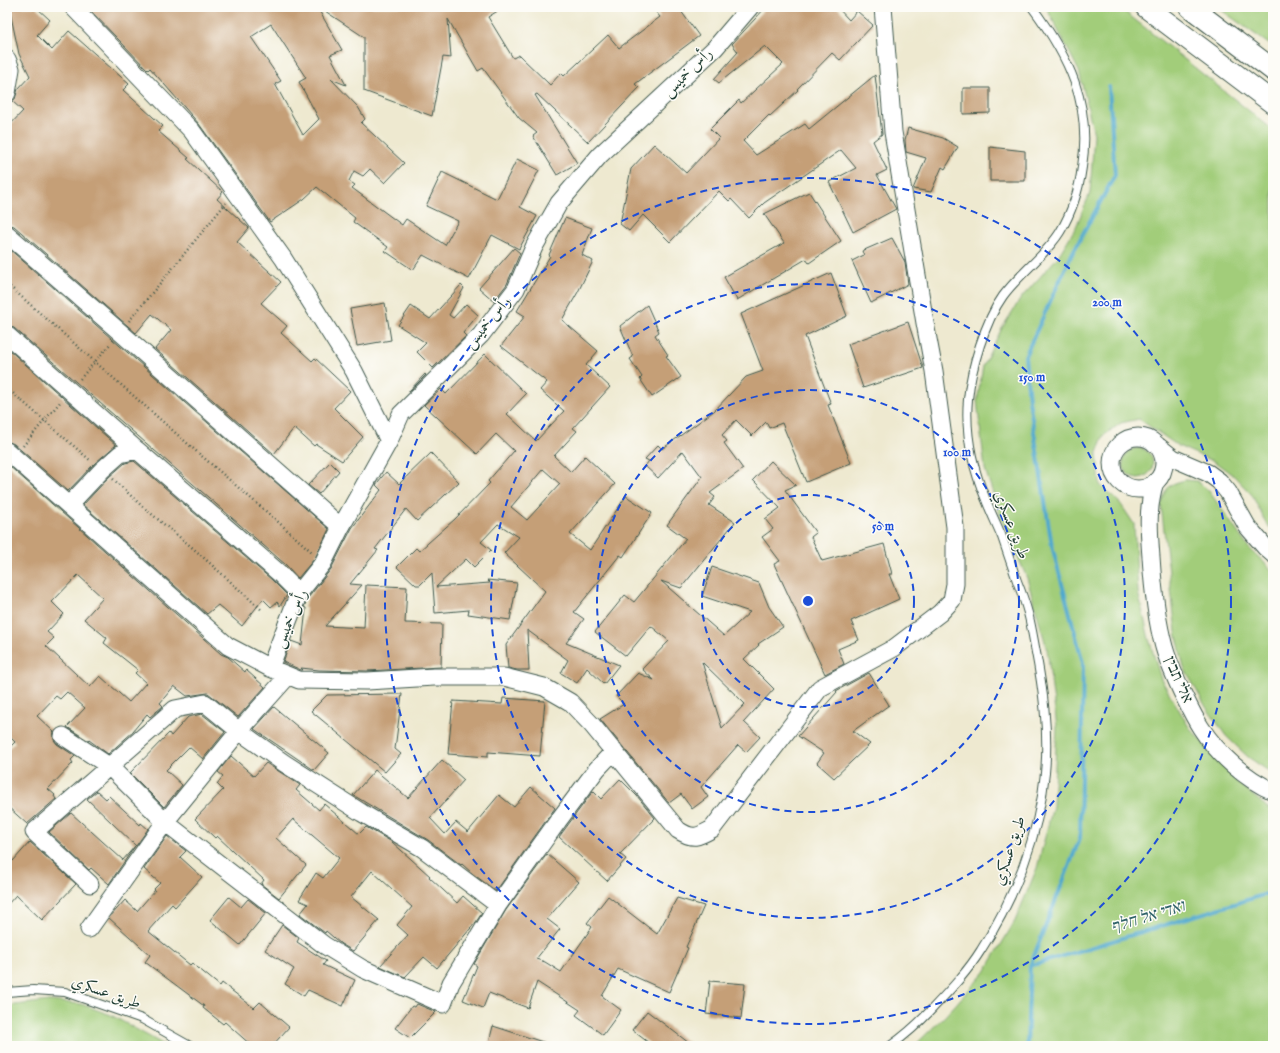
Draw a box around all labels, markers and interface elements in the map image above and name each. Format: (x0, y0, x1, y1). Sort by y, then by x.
street label: رأس خميس (657, 42, 717, 102)
street label: رأس خميس (458, 291, 516, 353)
text: 200 m (1092, 295, 1122, 310)
text: 150 m (1019, 370, 1046, 385)
text: 100 m (943, 445, 972, 460)
street label: طريق عسكري (988, 488, 1033, 563)
text: 50 m (872, 519, 895, 534)
street label: رأس خميس (266, 585, 313, 652)
centre of rings (801, 594, 815, 608)
street label: אלי תבין (1159, 654, 1197, 706)
street label: طريق عسكري (989, 814, 1032, 889)
water label: ואדי אל חלף (1108, 895, 1189, 938)
street label: طريق عسكري (68, 972, 143, 1015)

